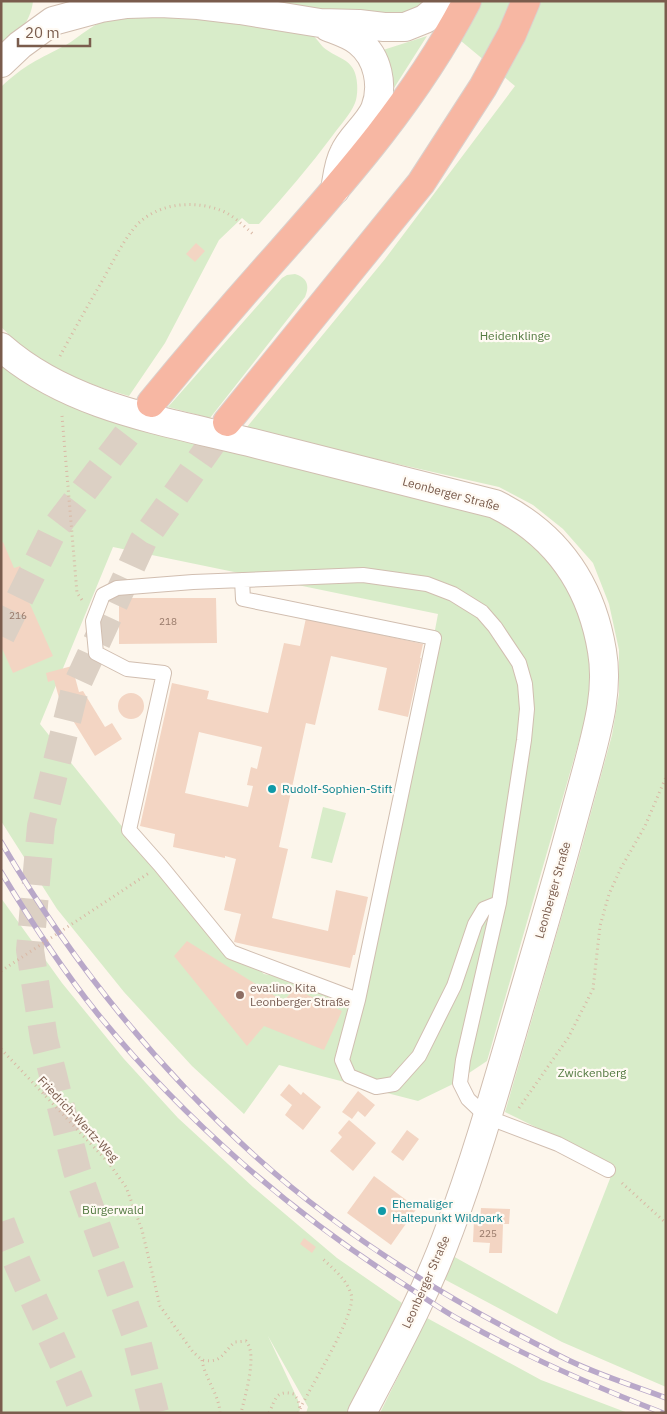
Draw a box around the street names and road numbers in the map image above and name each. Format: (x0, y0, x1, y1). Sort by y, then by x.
street label: Leonberger Straße (401, 473, 502, 514)
street label: Leonberger Straße (532, 839, 574, 940)
street label: Friedrich-Wertz-Weg (35, 1073, 122, 1165)
street label: Leonberger Straße (398, 1233, 453, 1331)

